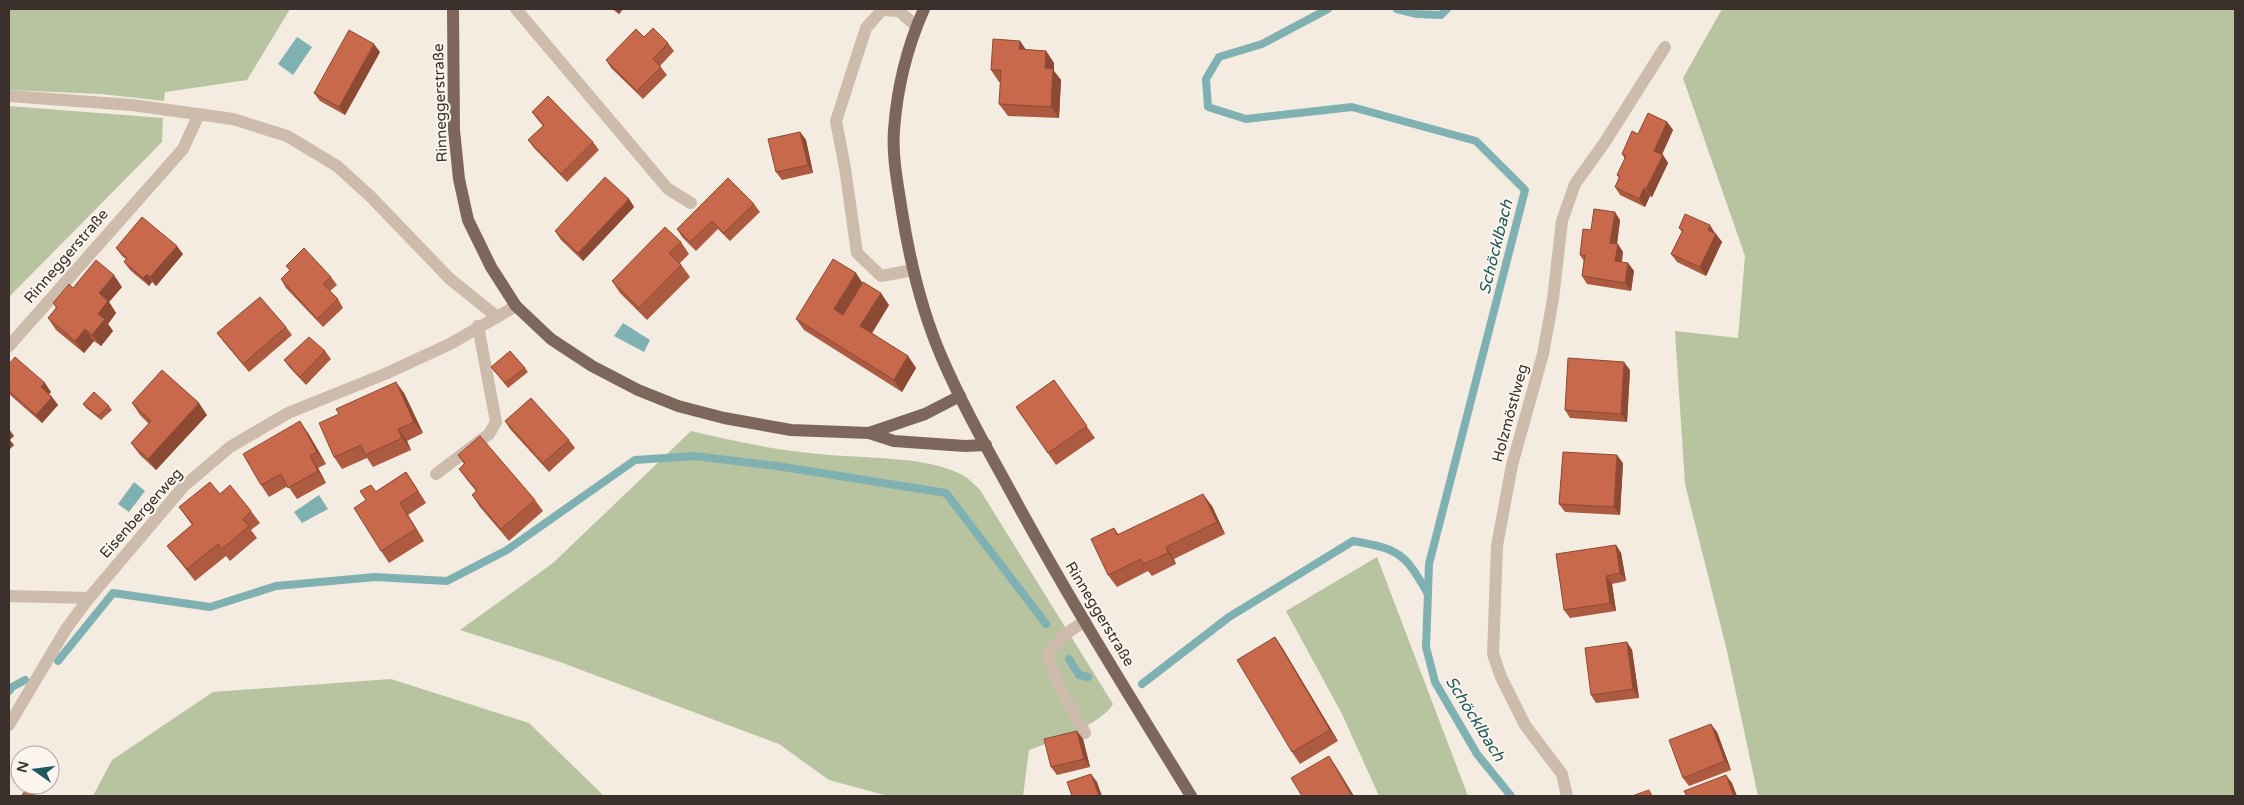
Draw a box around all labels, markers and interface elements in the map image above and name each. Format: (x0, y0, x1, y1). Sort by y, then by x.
street label: Rinneggerstraße (429, 43, 451, 163)
water label: Schöcklbach (1475, 197, 1518, 296)
street label: Rinneggerstraße (20, 205, 112, 307)
street label: Holzmöstlweg (1488, 362, 1532, 464)
street label: Eisenbergerweg (96, 464, 186, 562)
street label: Rinneggerstraße (1062, 558, 1138, 670)
water label: Schöcklbach (1441, 673, 1510, 766)
north arrow (10, 745, 60, 795)
text: N (13, 759, 32, 774)

